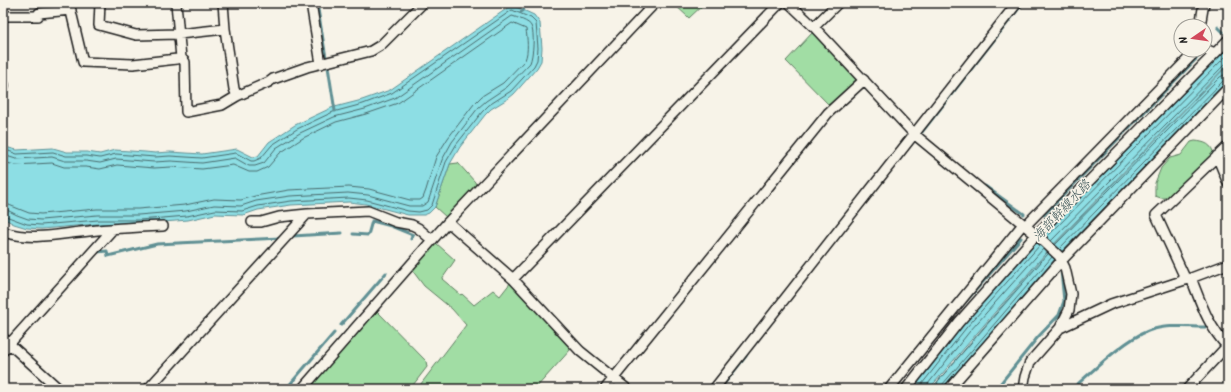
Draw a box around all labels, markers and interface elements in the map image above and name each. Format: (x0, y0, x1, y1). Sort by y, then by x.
north arrow (1173, 18, 1213, 58)
text: N (1175, 35, 1194, 45)
water label: 海部幹線水路 (1028, 175, 1097, 247)

